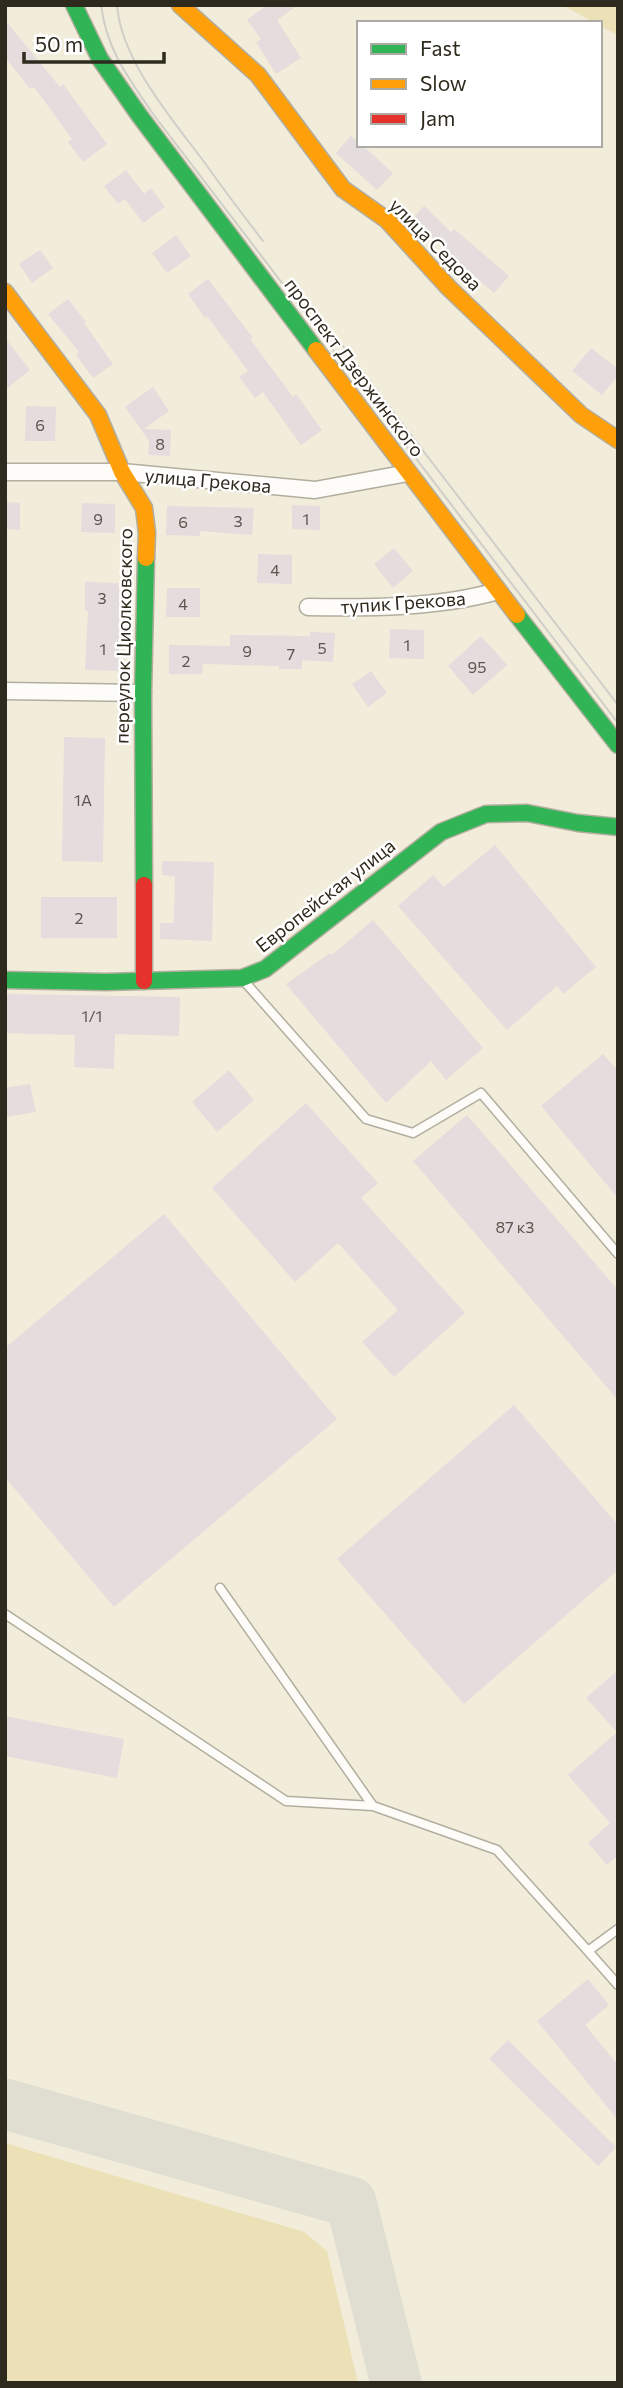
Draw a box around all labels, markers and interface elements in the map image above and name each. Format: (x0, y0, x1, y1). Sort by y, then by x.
scale bar (24, 21, 164, 65)
legend (357, 21, 602, 147)
text: 50 m (35, 31, 83, 56)
text: Fast (420, 35, 461, 60)
text: Slow (420, 70, 467, 95)
text: Jam (420, 105, 455, 130)
street label: улица Седова (385, 193, 487, 295)
street label: проспект Дзержинского (280, 273, 430, 461)
house number: 6 (35, 415, 45, 434)
house number: 8 (155, 434, 165, 453)
street label: улица Грекова (144, 463, 272, 497)
house number: 9 (93, 509, 103, 528)
house number: 1 (303, 509, 309, 528)
house number: 3 (233, 511, 243, 530)
house number: 6 (178, 512, 188, 531)
street label: переулок Циолковского (110, 528, 136, 744)
house number: 4 (270, 560, 280, 579)
street label: тупик Грекова (340, 586, 466, 618)
house number: 3 (97, 588, 107, 607)
house number: 4 (178, 594, 188, 613)
house number: 1 (404, 635, 410, 654)
house number: 5 (317, 638, 327, 657)
house number: 1 (100, 639, 106, 658)
house number: 9 (242, 641, 252, 660)
house number: 7 (287, 644, 295, 663)
house number: 2 (182, 651, 191, 670)
house number: 95 (468, 657, 486, 676)
house number: 1А (74, 790, 92, 809)
street label: Европейская улица (251, 833, 399, 957)
house number: 2 (75, 908, 84, 927)
house number: 1/1 (82, 1006, 102, 1025)
house number: 87 к3 (496, 1217, 534, 1236)

